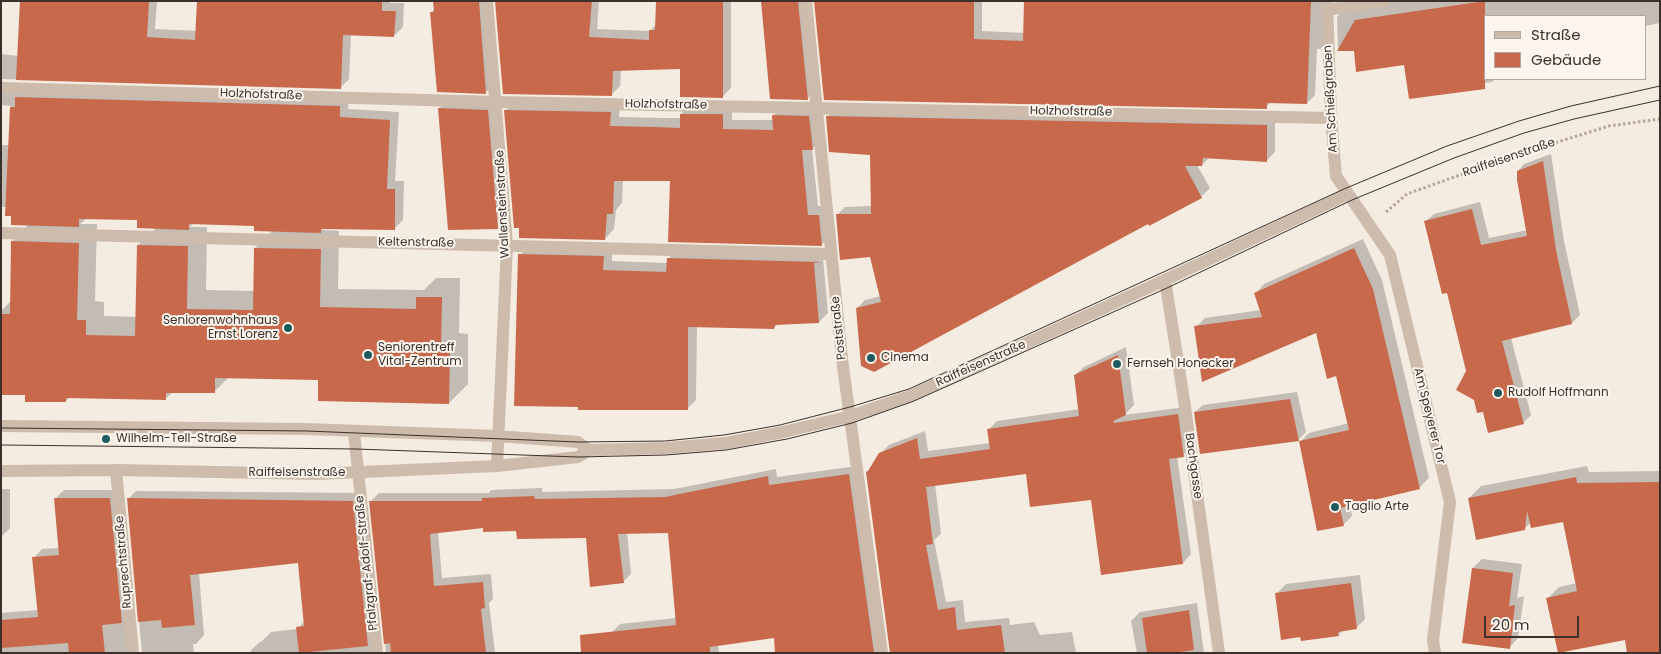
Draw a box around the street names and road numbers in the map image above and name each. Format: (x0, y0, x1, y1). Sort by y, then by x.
street label: Am Schießgraben (1321, 45, 1341, 153)
street label: Holzhofstraße (220, 86, 302, 104)
street label: Holzhofstraße (625, 97, 707, 113)
street label: Holzhofstraße (1030, 104, 1112, 120)
street label: Raiffeisenstraße (1461, 135, 1557, 181)
street label: Wallensteinstraße (493, 150, 513, 258)
street label: Keltenstraße (378, 235, 454, 251)
street label: Poststraße (828, 295, 850, 361)
street label: Raiffeisenstraße (934, 338, 1028, 390)
street label: Am Speyerer Tor (1410, 366, 1448, 466)
street label: Bachgasse (1181, 432, 1205, 500)
street label: Raiffeisenstraße (249, 466, 345, 480)
street label: Pfalzgraf-Adolf-Straße (353, 495, 381, 631)
street label: Ruprechtstraße (113, 515, 135, 609)

